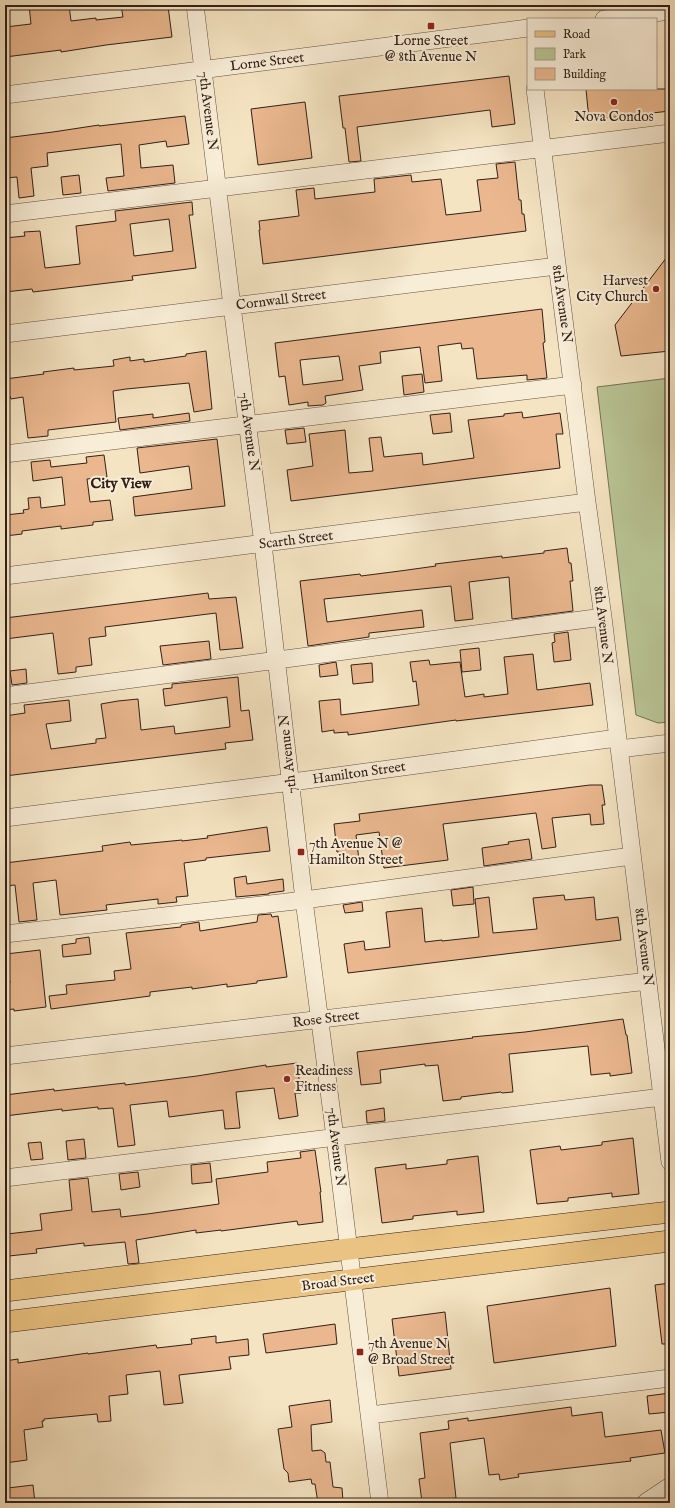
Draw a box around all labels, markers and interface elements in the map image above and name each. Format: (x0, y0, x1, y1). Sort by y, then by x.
legend (527, 18, 657, 90)
marker: Lorne Street @ 8th Avenue N (426, 21, 436, 31)
text: Road (563, 27, 591, 42)
place label: Lorne Street @ 8th Avenue N (385, 32, 477, 66)
text: Park (563, 47, 586, 62)
street label: Lorne Street (229, 49, 305, 75)
text: Building (563, 67, 607, 82)
street label: 7th Avenue N (194, 70, 222, 152)
marker: Nova Condos (609, 97, 619, 107)
place label: Nova Condos (574, 108, 654, 126)
street label: 8th Avenue N (548, 264, 576, 344)
place label: Harvest City Church (576, 272, 649, 306)
marker: Harvest City Church (651, 284, 661, 294)
street label: Cornwall Street (235, 286, 327, 314)
street label: 7th Avenue N (235, 391, 263, 473)
district label: City View (91, 474, 153, 493)
street label: Scarth Street (258, 527, 334, 553)
street label: 8th Avenue N (589, 585, 617, 665)
street label: 7th Avenue N (275, 713, 301, 795)
street label: Hamilton Street (311, 758, 407, 788)
place label: 7th Avenue N @ Hamilton Street (309, 835, 403, 869)
marker: 7th Avenue N @ Hamilton Street (296, 847, 306, 857)
street label: 8th Avenue N (630, 907, 658, 987)
street label: Rose Street (291, 1006, 361, 1032)
place label: Readiness Fitness (295, 1062, 353, 1096)
marker: Readiness Fitness (282, 1074, 292, 1084)
street label: 7th Avenue N (322, 1106, 350, 1188)
street label: Broad Street (301, 1269, 376, 1295)
place label: 7th Avenue N @ Broad Street (368, 1335, 455, 1369)
marker: 7th Avenue N @ Broad Street (355, 1347, 365, 1357)

